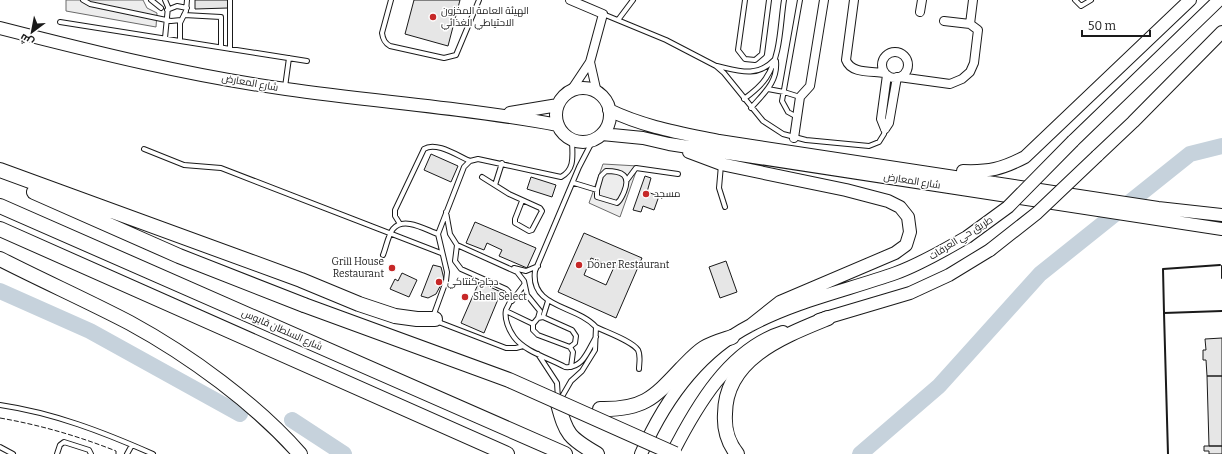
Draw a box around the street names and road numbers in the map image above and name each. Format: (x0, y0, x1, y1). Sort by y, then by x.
street label: شارع المعارض (221, 72, 279, 94)
street label: شارع المعارض (883, 171, 941, 191)
street label: طريق حي العرفات (927, 214, 996, 263)
street label: شارع السلطان قابوس (240, 307, 324, 353)

